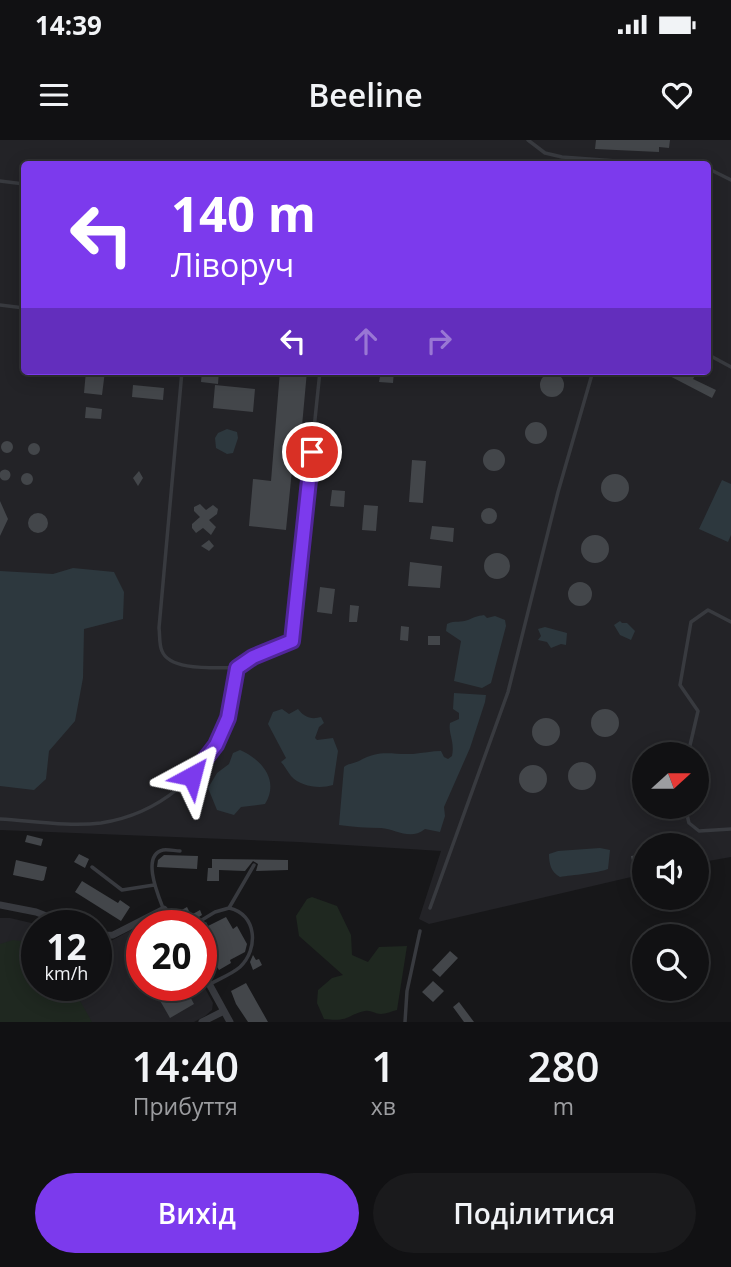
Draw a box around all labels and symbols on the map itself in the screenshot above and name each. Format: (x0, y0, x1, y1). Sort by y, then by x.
pin (282, 422, 342, 482)
position arrow (155, 739, 229, 813)
north arrow (632, 742, 709, 819)
speed limit sign: 20 (126, 910, 217, 1001)

